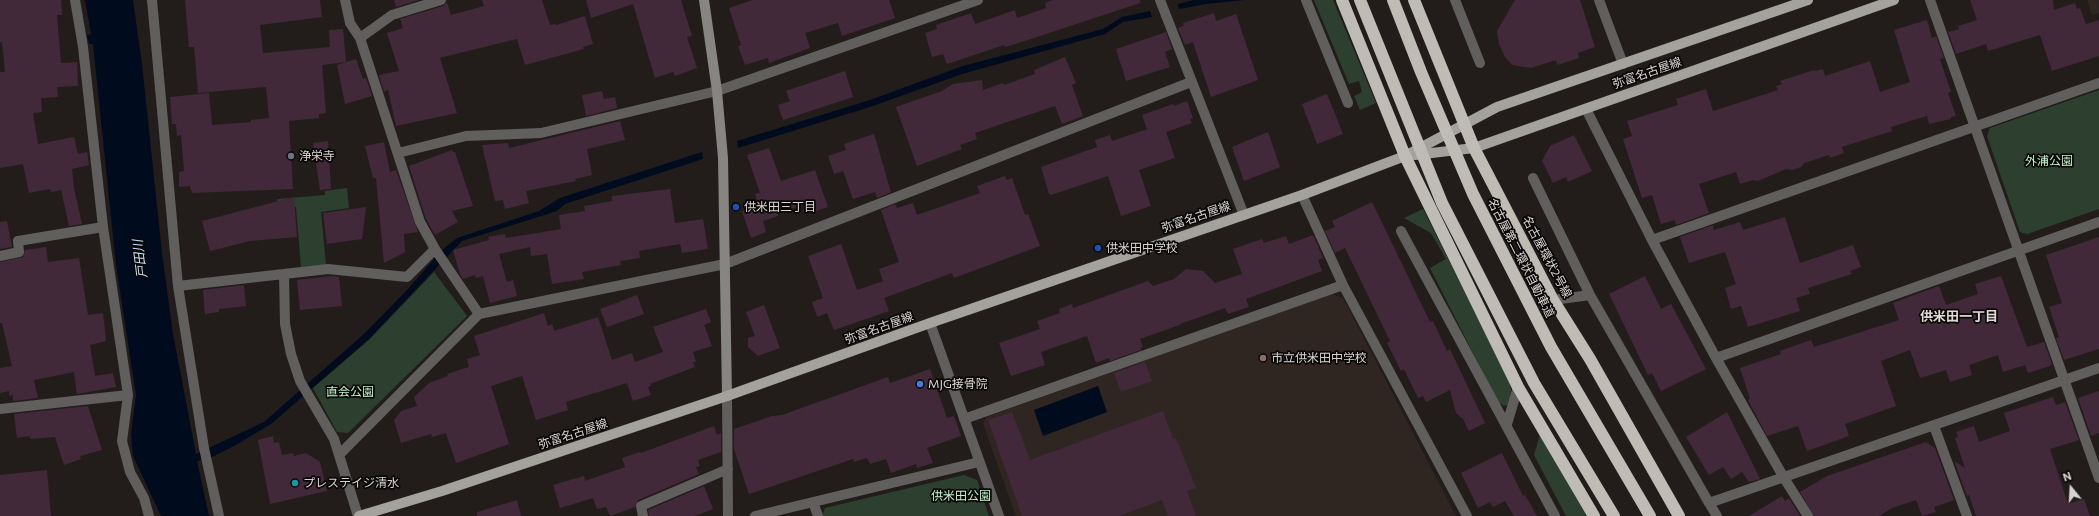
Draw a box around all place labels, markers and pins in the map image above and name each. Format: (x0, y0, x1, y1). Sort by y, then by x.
place label: 浄栄寺 (299, 149, 335, 163)
marker: 浄栄寺 (286, 151, 296, 161)
place label: 供米田三丁目 (744, 200, 816, 214)
marker: 供米田三丁目 (731, 202, 741, 212)
place label: 供米田中学校 (1106, 241, 1178, 255)
marker: 供米田中学校 (1093, 243, 1103, 253)
place label: 市立供米田中学校 (1271, 351, 1367, 365)
marker: 市立供米田中学校 (1258, 353, 1268, 363)
place label: MJG接骨院 (928, 377, 988, 391)
marker: MJG接骨院 (915, 379, 925, 389)
place label: プレステイジ清水 (303, 476, 399, 490)
marker: プレステイジ清水 (290, 478, 300, 488)

